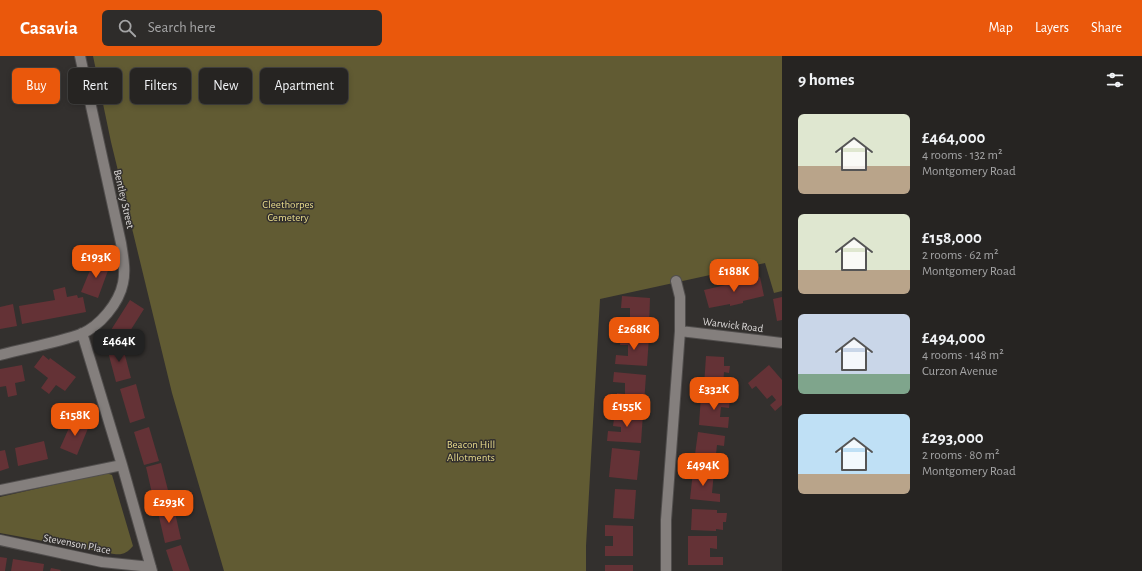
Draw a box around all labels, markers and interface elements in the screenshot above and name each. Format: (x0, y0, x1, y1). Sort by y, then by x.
search box (102, 10, 382, 46)
icon: search (116, 17, 138, 39)
text: Casavia (20, 19, 78, 38)
text: Search here (148, 20, 216, 35)
text: Map (988, 21, 1013, 35)
text: Layers (1035, 21, 1069, 35)
text: Share (1091, 21, 1122, 35)
chip: Buy (12, 68, 60, 104)
chip: Rent (68, 68, 122, 104)
chip: Filters (130, 68, 191, 104)
chip: New (199, 68, 252, 104)
chip: Apartment (260, 68, 348, 104)
icon: filters (1104, 69, 1126, 91)
text: 9 homes (798, 71, 854, 88)
text: £464,000 (922, 129, 985, 146)
icon: home (830, 130, 878, 178)
text: 4 rooms · 132 m² (922, 149, 1003, 162)
text: Montgomery Road (922, 165, 1016, 178)
street label: Bentley Street (112, 168, 136, 230)
park label: Cleethorpes Cemetery (262, 199, 314, 223)
text: £158,000 (922, 229, 982, 246)
icon: home (830, 230, 878, 278)
pin: £193K (68, 245, 124, 279)
text: 2 rooms · 62 m² (922, 249, 998, 262)
text: £193K (81, 251, 111, 264)
pin: £188K (706, 259, 762, 293)
text: £188K (719, 265, 749, 278)
text: Montgomery Road (922, 265, 1016, 278)
street label: Warwick Road (702, 316, 764, 334)
pin: £268K (606, 317, 662, 351)
text: £268K (618, 323, 650, 336)
pin: £464K (91, 329, 147, 363)
text: £494,000 (922, 329, 985, 346)
icon: home (830, 330, 878, 378)
text: £464K (103, 335, 135, 348)
text: 4 rooms · 148 m² (922, 349, 1004, 362)
text: Curzon Avenue (922, 365, 997, 378)
pin: £332K (686, 377, 742, 411)
text: £332K (699, 383, 729, 396)
pin: £155K (599, 394, 655, 428)
text: £155K (612, 400, 642, 413)
pin: £158K (47, 403, 103, 437)
text: £158K (60, 409, 90, 422)
text: £293,000 (922, 429, 984, 446)
icon: home (830, 430, 878, 478)
park label: Beacon Hill Allotments (447, 439, 495, 463)
text: 2 rooms · 80 m² (922, 449, 999, 462)
pin: £494K (675, 453, 731, 487)
text: £494K (687, 459, 719, 472)
text: Montgomery Road (922, 465, 1016, 478)
pin: £293K (141, 490, 197, 524)
text: £293K (153, 496, 185, 509)
street label: Stevenson Place (42, 532, 112, 556)

